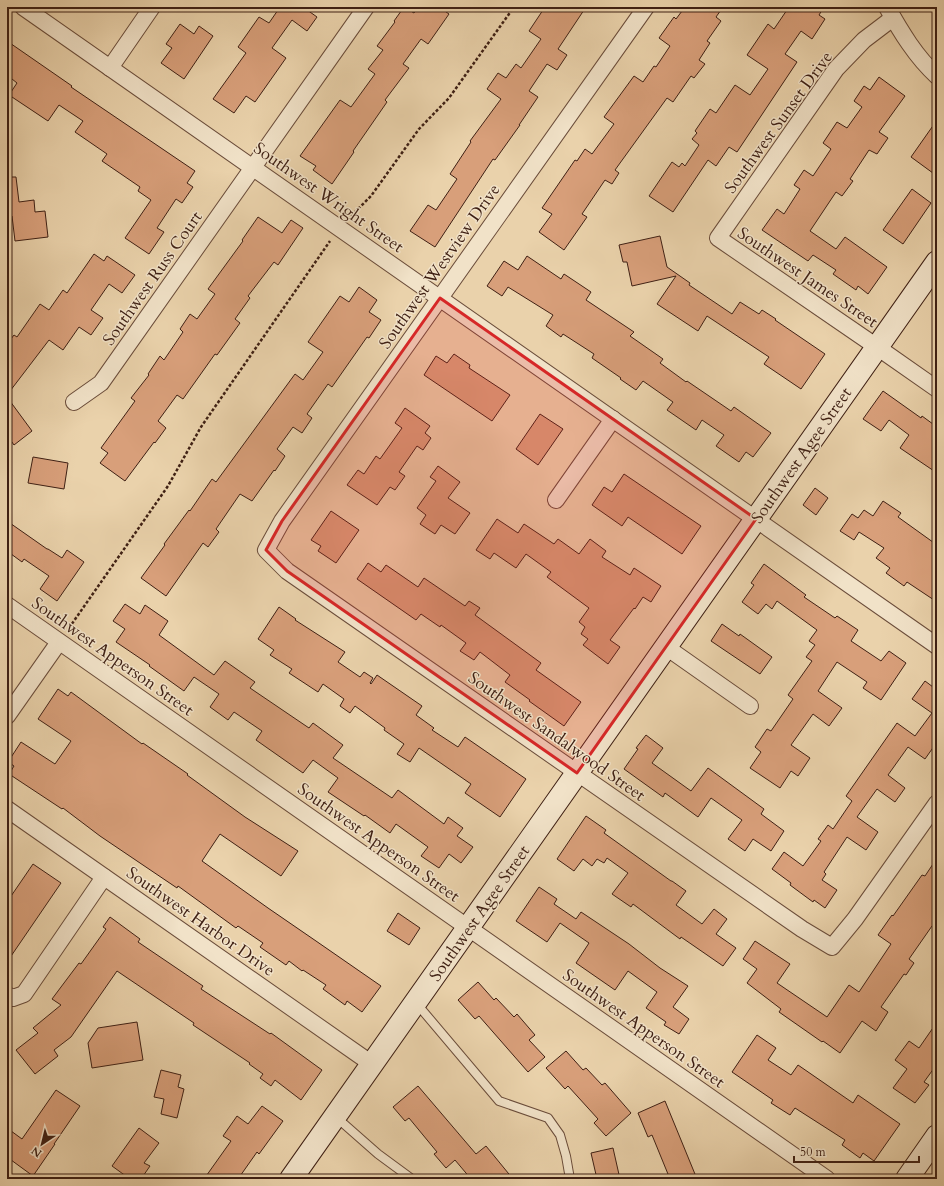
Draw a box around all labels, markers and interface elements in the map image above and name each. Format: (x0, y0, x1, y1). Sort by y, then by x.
street label: Southwest Sunset Drive (719, 46, 838, 198)
street label: Southwest Wright Street (249, 137, 409, 258)
street label: Southwest Westview Drive (374, 179, 505, 353)
street label: Southwest Russ Court (97, 206, 208, 350)
street label: Southwest James Street (733, 222, 883, 333)
street label: Southwest Agee Street (746, 382, 857, 528)
street label: Southwest Apperson Street (27, 592, 199, 721)
street label: Southwest Sandalwood Street (463, 666, 650, 807)
street label: Southwest Apperson Street (293, 778, 465, 907)
street label: Southwest Agee Street (424, 840, 535, 986)
street label: Southwest Harbor Drive (122, 861, 280, 981)
street label: Southwest Apperson Street (558, 964, 730, 1093)
north arrow (22, 1124, 62, 1164)
scale bar (794, 1138, 919, 1164)
text: N (28, 1143, 45, 1161)
text: 50 m (800, 1144, 827, 1160)

